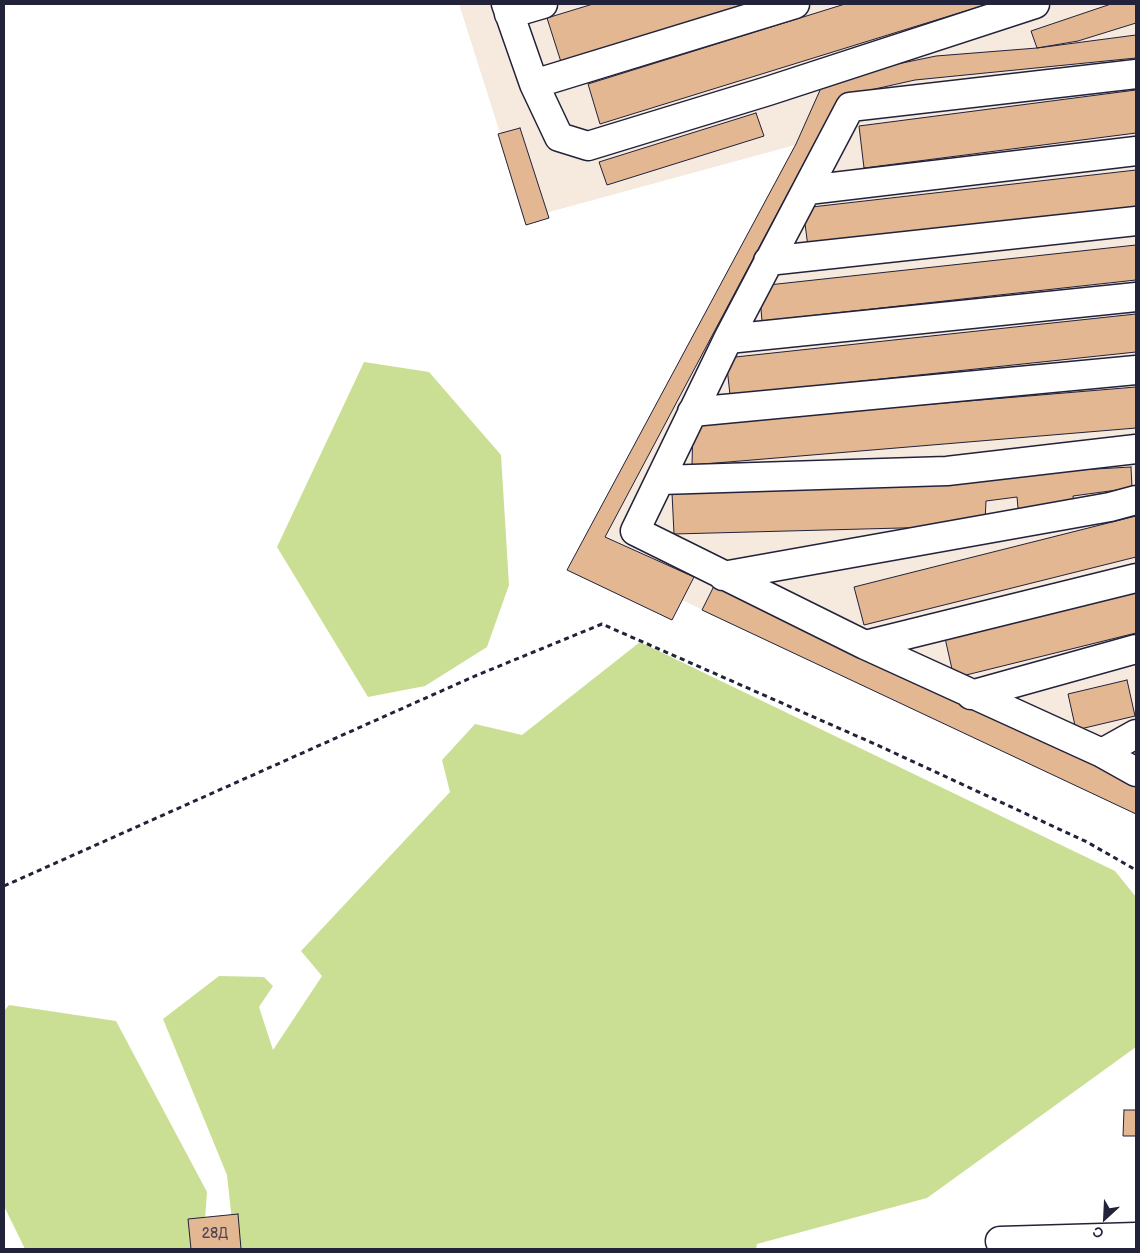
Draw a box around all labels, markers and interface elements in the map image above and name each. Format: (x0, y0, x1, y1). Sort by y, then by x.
north arrow (1080, 1193, 1130, 1243)
text: С (1090, 1222, 1106, 1242)
house number: 28Д (202, 1226, 228, 1242)

